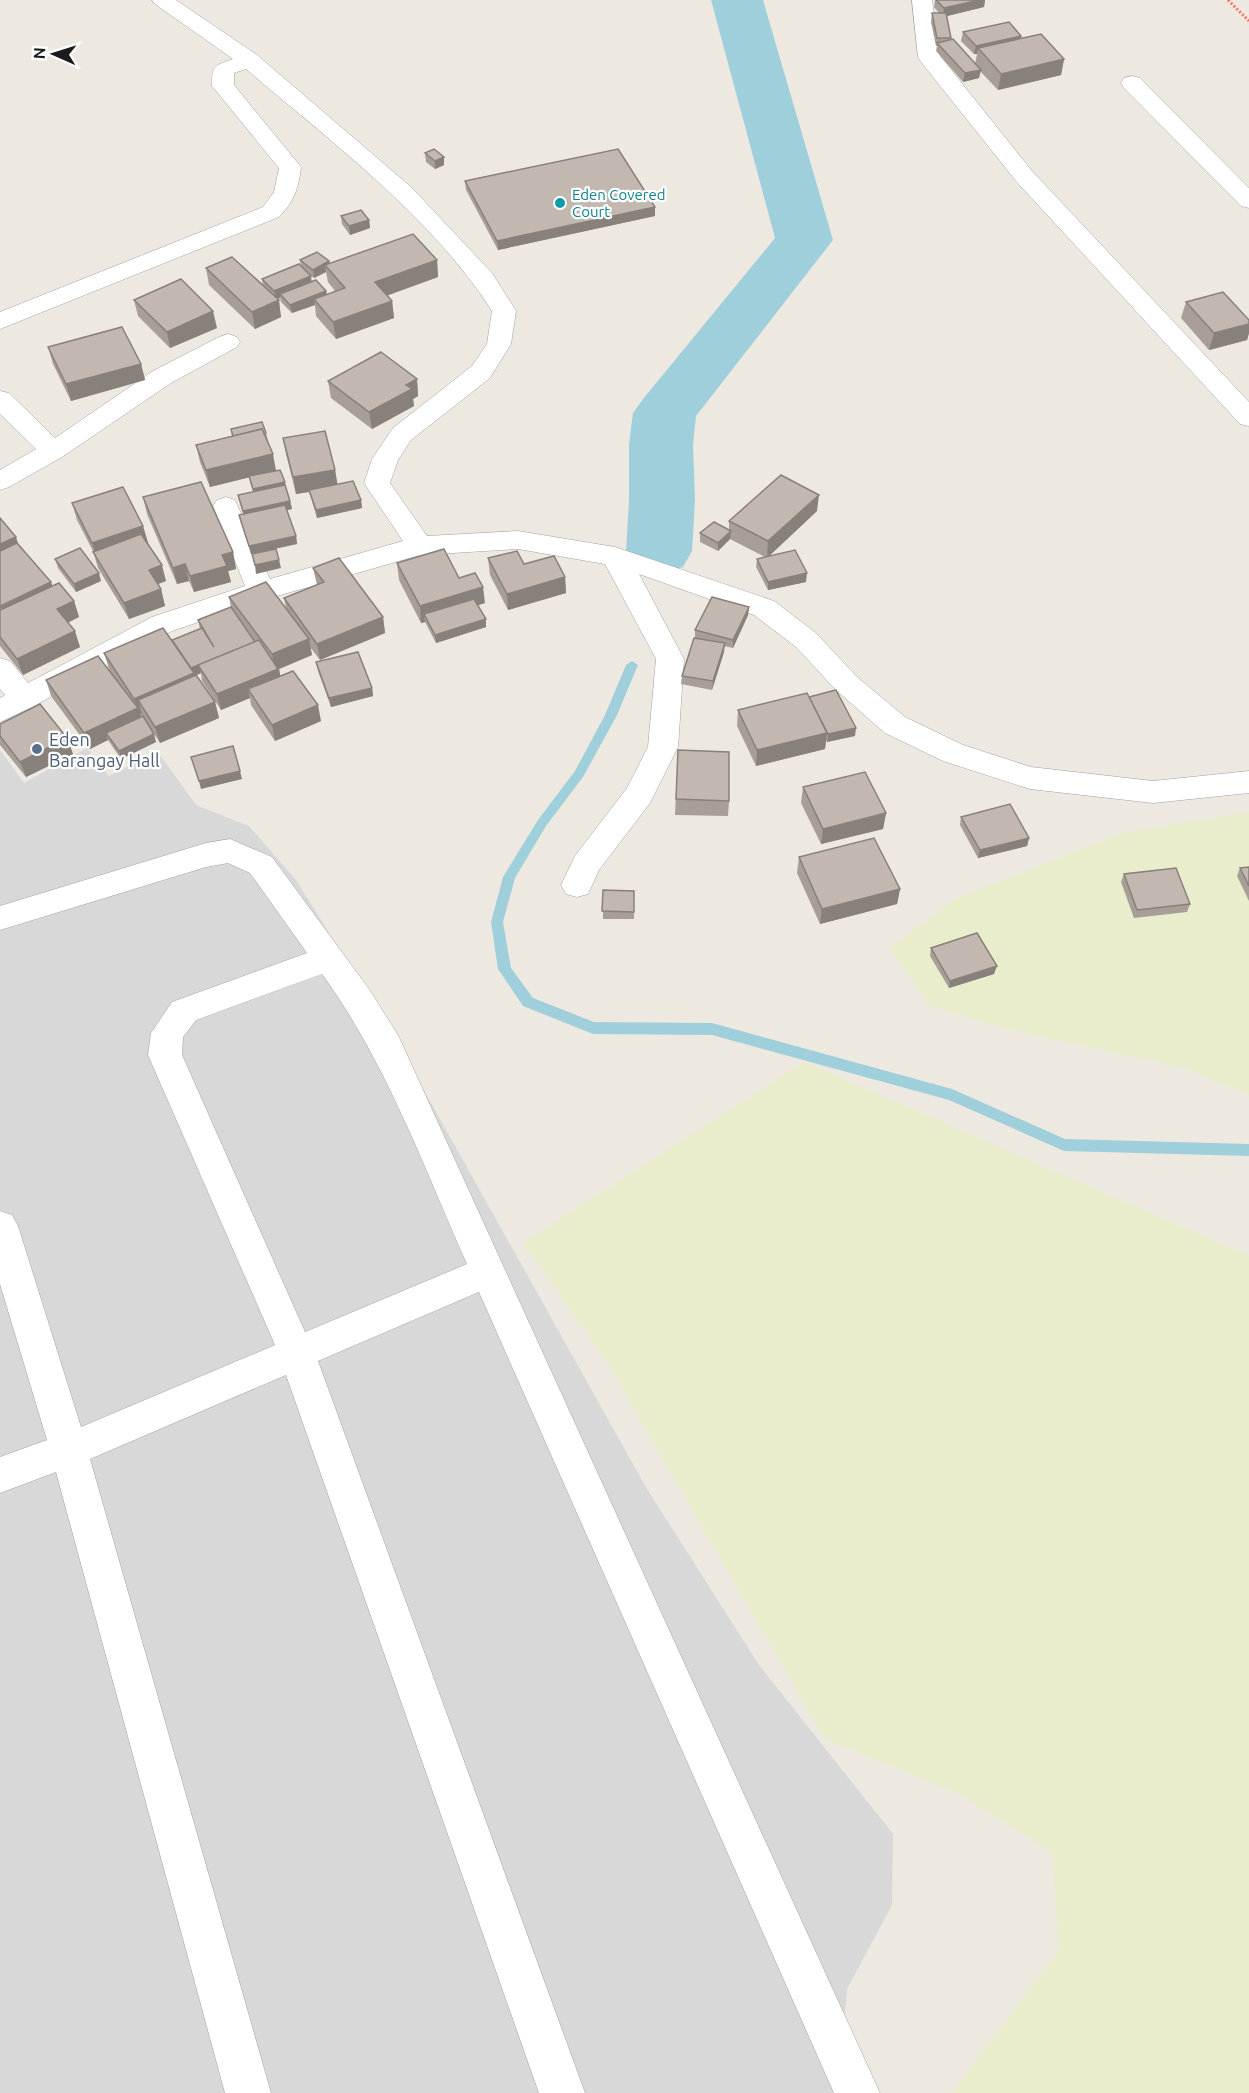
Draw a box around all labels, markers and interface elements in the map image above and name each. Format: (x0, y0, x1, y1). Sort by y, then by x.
north arrow (24, 24, 84, 84)
text: N (30, 47, 48, 60)
place label: Eden Covered Court (572, 186, 666, 220)
marker: Eden Covered Court (553, 196, 567, 210)
place label: Eden Barangay Hall (49, 729, 160, 770)
marker: Eden Barangay Hall (30, 742, 44, 756)

